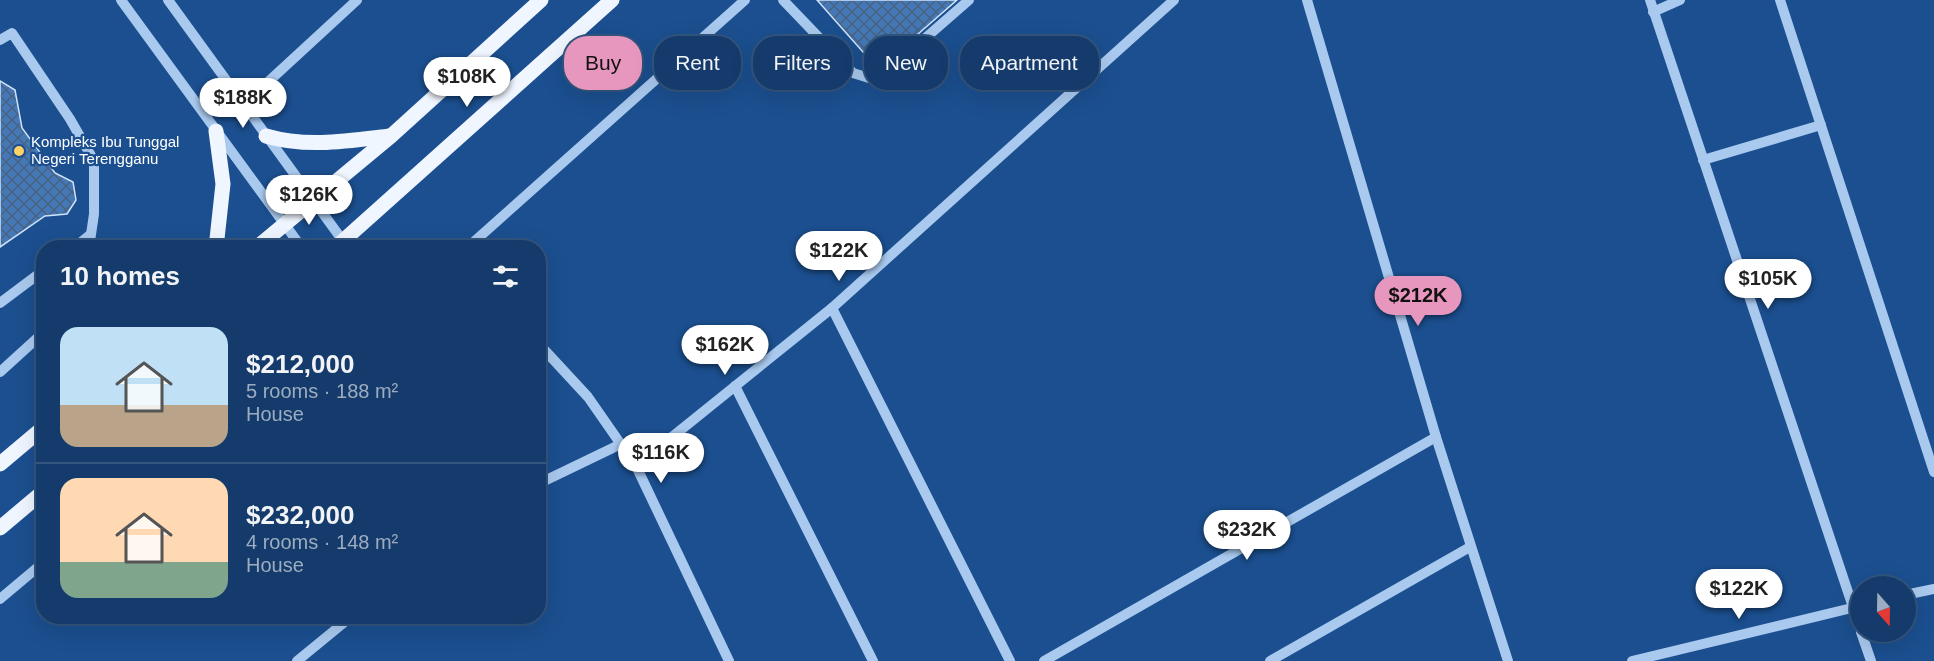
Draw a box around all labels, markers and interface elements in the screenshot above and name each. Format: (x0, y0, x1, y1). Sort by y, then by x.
chip: Buy (564, 36, 642, 90)
chip: Rent (654, 36, 741, 90)
chip: Filters (753, 36, 852, 90)
chip: New (864, 36, 948, 90)
chip: Apartment (960, 36, 1099, 90)
pin: $108K (425, 57, 509, 108)
text: $108K (438, 65, 496, 87)
pin: $188K (201, 78, 285, 129)
text: $188K (214, 86, 272, 108)
place label: Kompleks Ibu Tunggal Negeri Terengganu (31, 133, 179, 167)
marker: Kompleks Ibu Tunggal Negeri Terengganu (12, 144, 26, 158)
pin: $126K (267, 175, 351, 226)
text: $126K (280, 183, 338, 205)
pin: $122K (797, 231, 881, 282)
text: $122K (810, 239, 868, 261)
pin: $105K (1726, 259, 1810, 310)
icon: filters (489, 260, 522, 293)
text: 10 homes (60, 261, 180, 291)
text: $105K (1739, 267, 1797, 289)
pin: $212K (1376, 276, 1460, 327)
text: $212K (1389, 284, 1447, 306)
pin: $162K (683, 325, 767, 376)
text: $162K (696, 333, 754, 355)
text: $212,000 (246, 349, 354, 379)
icon: home (108, 351, 180, 423)
text: 5 rooms · 188 m² (246, 380, 398, 402)
text: House (246, 403, 304, 425)
pin: $116K (619, 433, 703, 484)
text: $116K (632, 441, 690, 463)
text: $232,000 (246, 500, 354, 530)
icon: home (108, 502, 180, 574)
pin: $232K (1205, 510, 1289, 561)
text: $232K (1218, 518, 1276, 540)
text: 4 rooms · 148 m² (246, 531, 398, 553)
text: House (246, 554, 304, 576)
pin: $122K (1697, 569, 1781, 620)
north arrow (1850, 576, 1916, 642)
map controls (1850, 576, 1916, 642)
text: $122K (1710, 577, 1768, 599)

